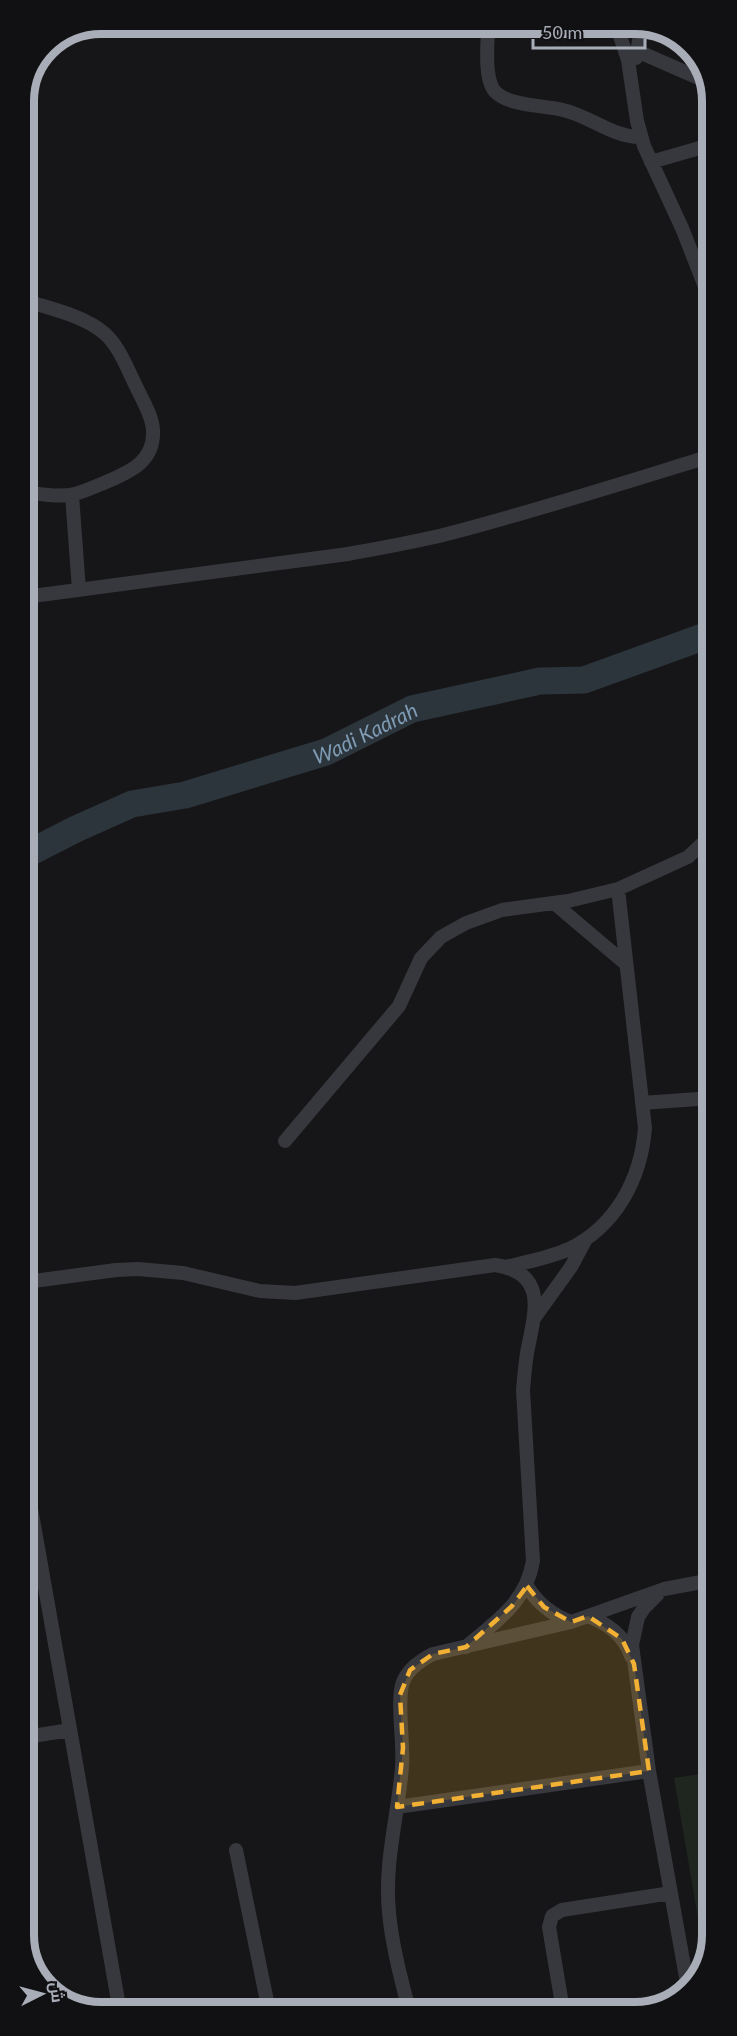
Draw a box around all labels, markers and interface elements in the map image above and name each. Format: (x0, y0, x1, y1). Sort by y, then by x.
scale bar (533, 12, 646, 50)
text: 50 m (542, 21, 582, 43)
water label: Wadi Kadrah (310, 696, 421, 768)
north arrow (12, 1964, 72, 2024)
text: ش (46, 1981, 68, 2004)

